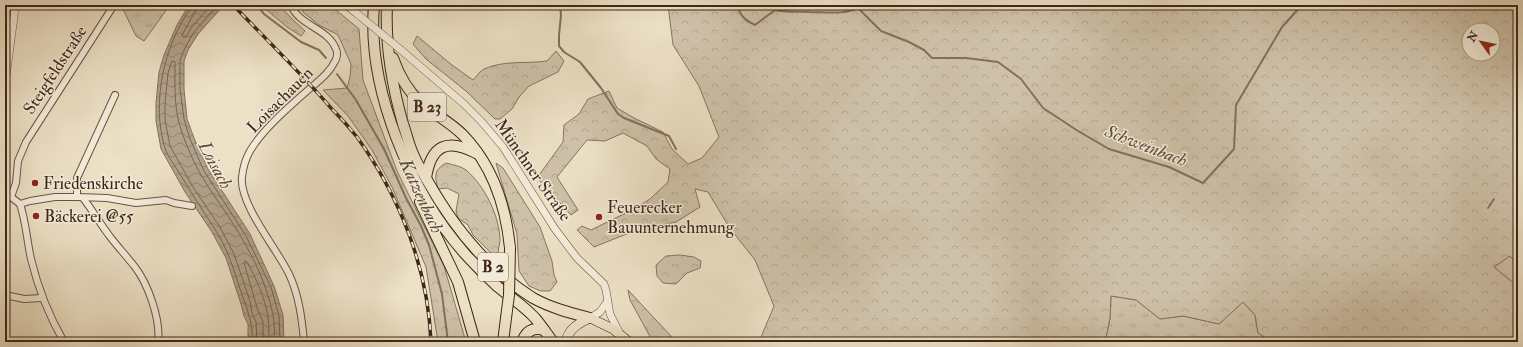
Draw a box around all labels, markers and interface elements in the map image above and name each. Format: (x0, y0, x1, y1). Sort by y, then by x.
street label: Steigfeldstraße (19, 22, 91, 118)
north arrow (1461, 22, 1501, 62)
text: N (1464, 28, 1482, 45)
street label: Loisachauen (242, 62, 318, 138)
road number: B 23 (408, 93, 446, 121)
street label: Münchner Straße (490, 115, 576, 225)
water label: Schweinbach (1101, 119, 1190, 172)
water label: Loisach (192, 136, 237, 193)
water label: Katzenbach (393, 154, 448, 237)
place label: Friedenskirche (43, 173, 143, 194)
marker: Friedenskirche (30, 178, 40, 188)
place label: Feuerecker Bauunternehmung (607, 197, 735, 238)
place label: Bäckerei @55 (44, 206, 134, 227)
marker: Bäckerei @55 (31, 211, 41, 221)
marker: Feuerecker Bauunternehmung (594, 212, 604, 222)
road number: B 2 (478, 253, 508, 281)

